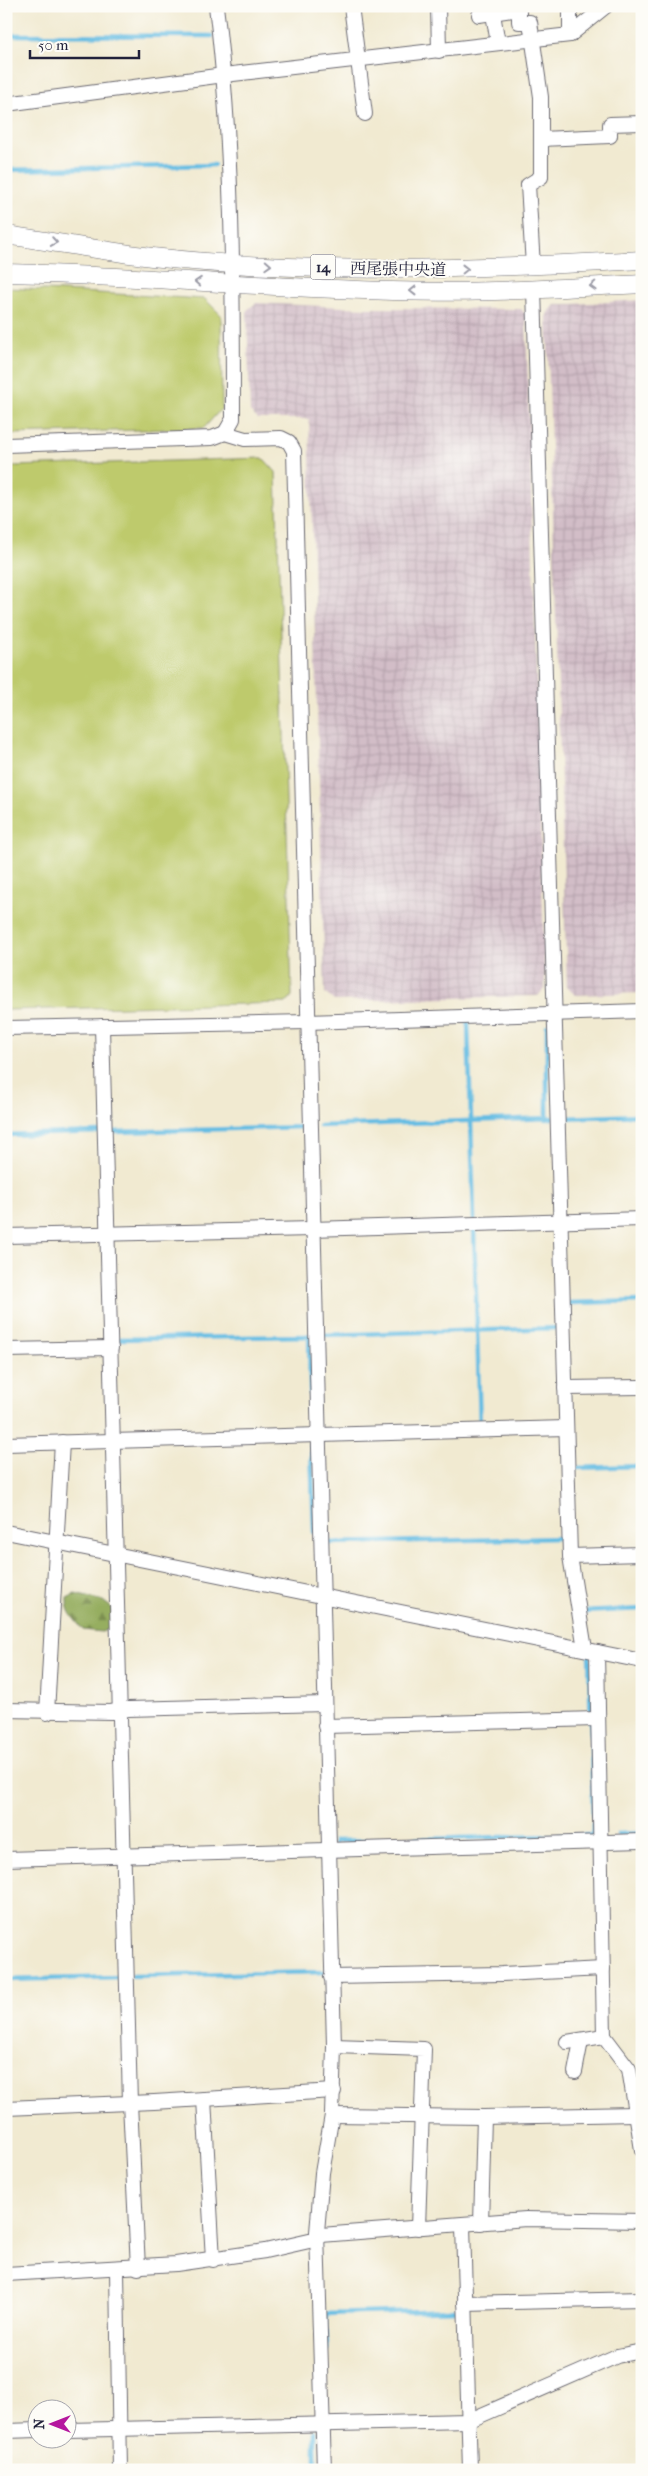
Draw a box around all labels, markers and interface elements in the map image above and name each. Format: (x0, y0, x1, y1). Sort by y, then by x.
scale bar (30, 28, 139, 60)
text: 50 m (38, 36, 69, 54)
one-way arrow (50, 237, 59, 247)
road number: 14 (310, 254, 336, 280)
one-way arrow (264, 259, 272, 270)
street label: 西尾張中央道 (350, 259, 446, 279)
one-way arrow (462, 264, 470, 274)
one-way arrow (194, 277, 202, 288)
one-way arrow (589, 281, 596, 291)
one-way arrow (409, 286, 416, 296)
north arrow (28, 2398, 78, 2448)
text: N (31, 2418, 48, 2429)

